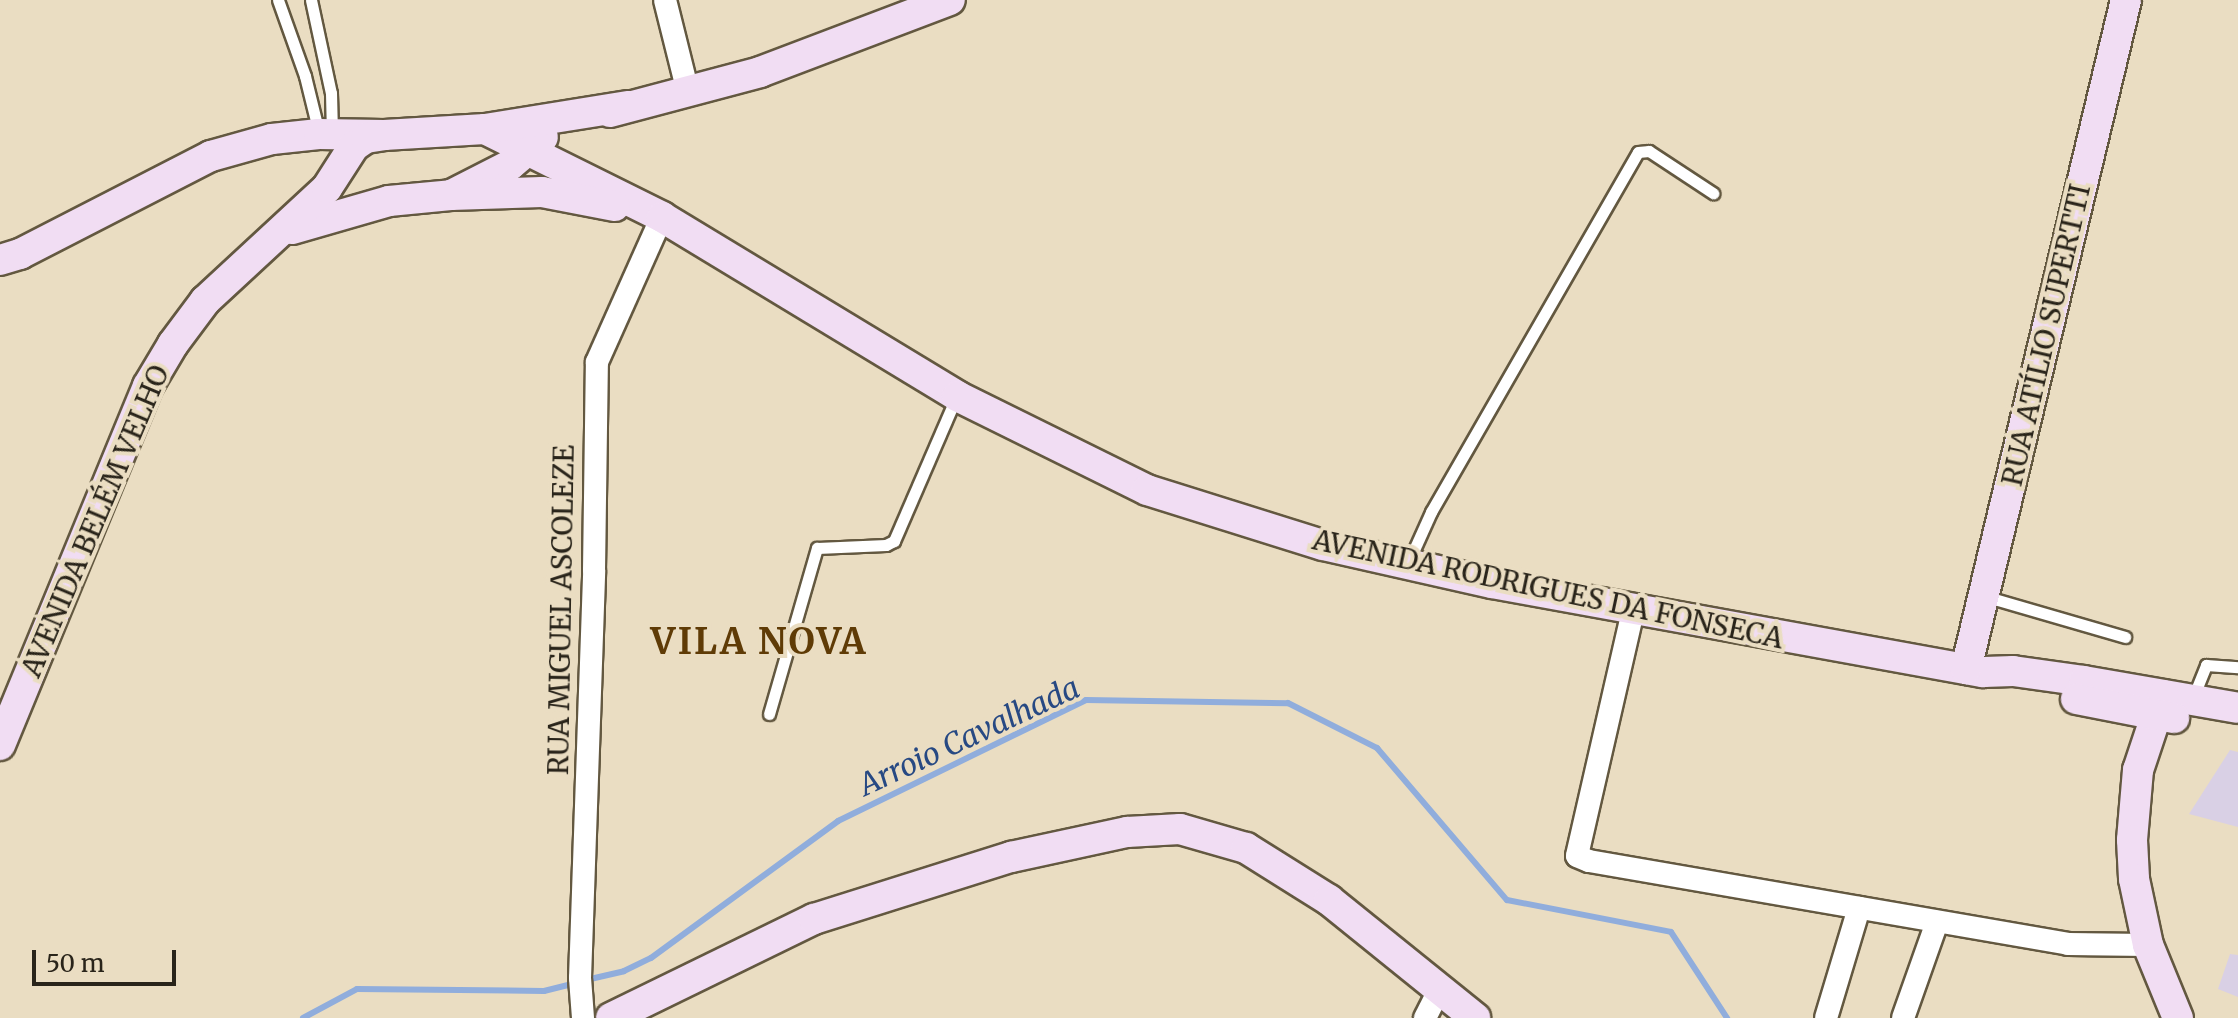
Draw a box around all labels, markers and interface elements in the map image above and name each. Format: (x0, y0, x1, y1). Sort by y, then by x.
street label: RUA ATÍLIO SUPERTTI (1995, 181, 2097, 489)
street label: AVENIDA BELÉM VELHO (14, 360, 176, 682)
street label: RUA MIGUEL ASCOLEZE (541, 445, 581, 775)
street label: AVENIDA RODRIGUES DA FONSECA (1310, 523, 1786, 655)
district label: VILA NOVA (651, 620, 867, 664)
water label: Arroio Cavalhada (853, 669, 1085, 803)
scale bar (36, 934, 180, 984)
text: 50 m (46, 948, 105, 979)

